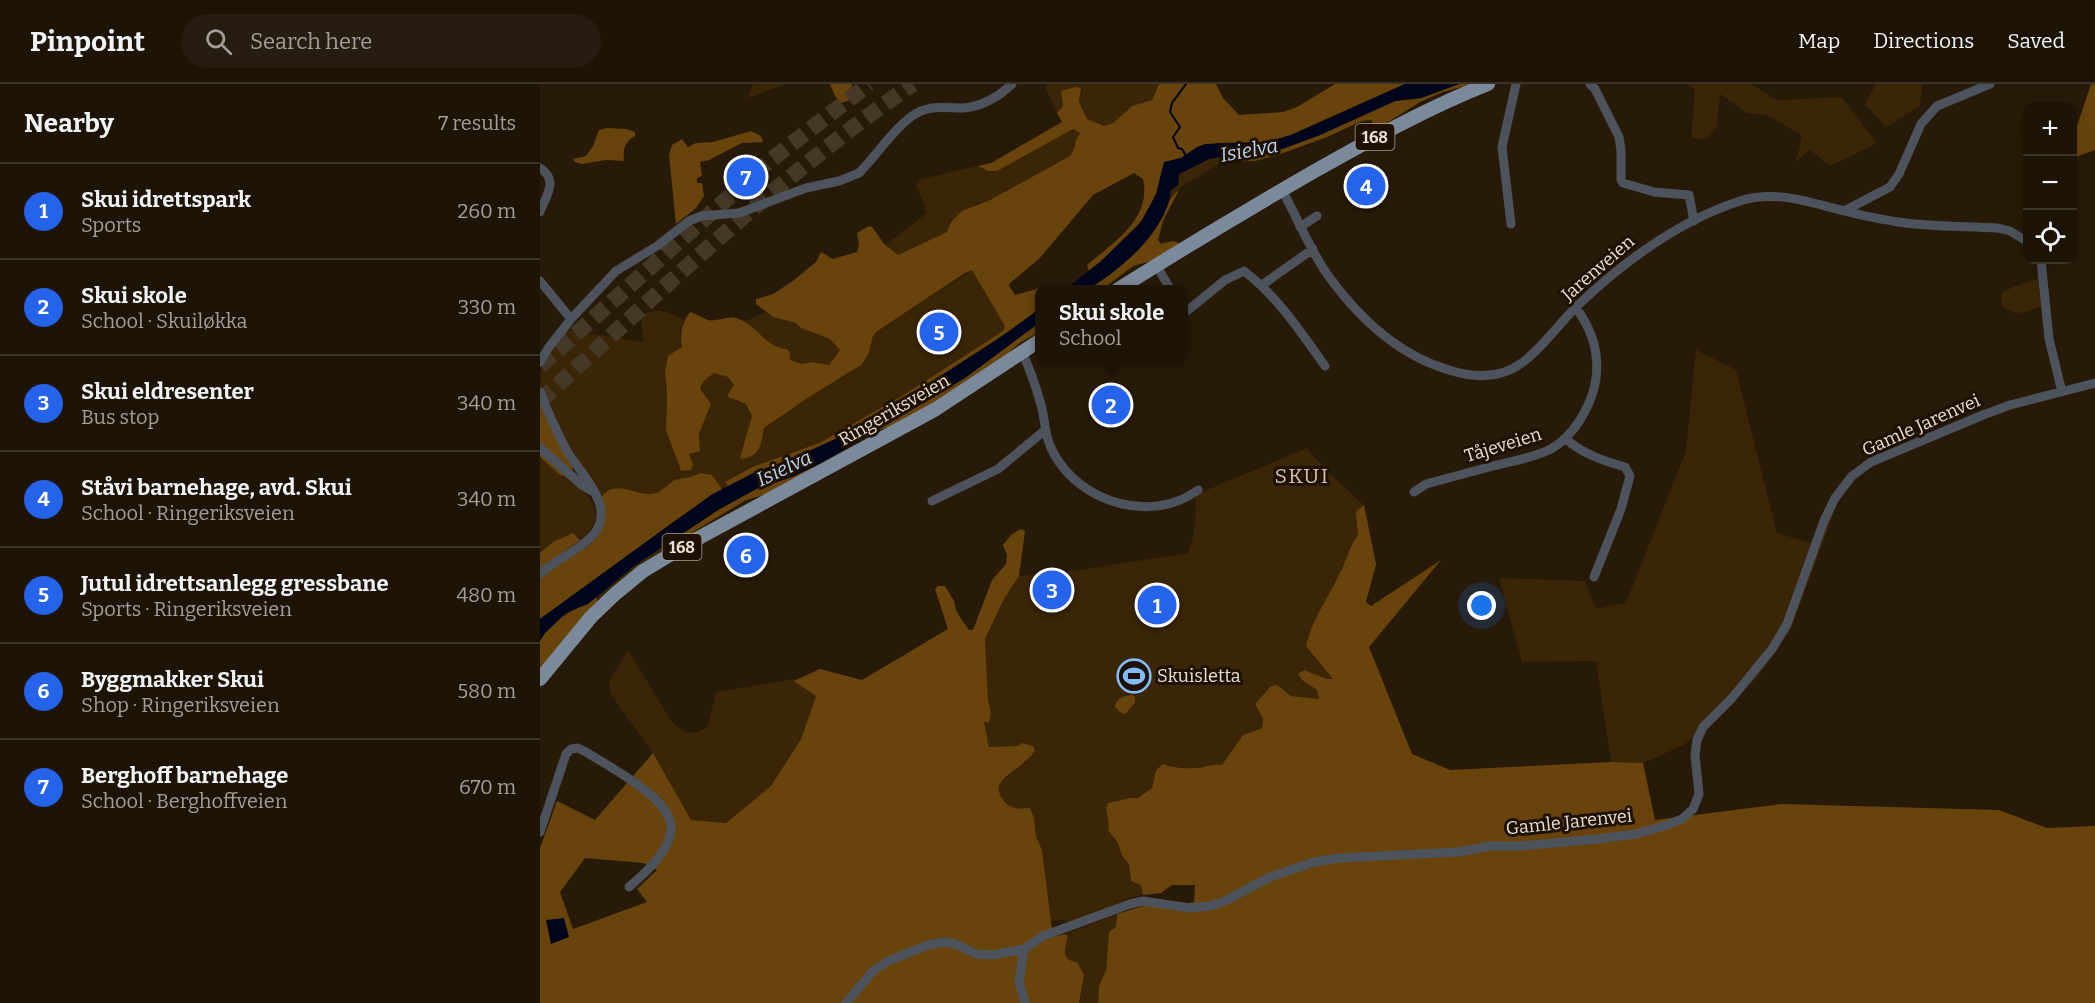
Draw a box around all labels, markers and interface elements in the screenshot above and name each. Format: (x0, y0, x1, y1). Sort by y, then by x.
search box (181, 14, 601, 68)
text: Pinpoint (30, 25, 145, 58)
icon: search (202, 25, 235, 58)
text: Search here (250, 28, 372, 55)
text: Map (1798, 28, 1840, 54)
text: Directions (1873, 28, 1974, 54)
text: Saved (2007, 28, 2065, 54)
map controls (2023, 102, 2077, 264)
button: + (2023, 102, 2077, 156)
text: Nearby (24, 108, 114, 139)
text: 7 results (438, 111, 516, 135)
road number: 168 (1356, 124, 1394, 150)
water label: Isielva (1218, 133, 1280, 167)
pin: 7 (726, 154, 766, 200)
button: − (2023, 156, 2077, 210)
pin: 4 (1346, 164, 1386, 208)
text: Skui idrettspark (81, 186, 251, 213)
text: 1 (39, 199, 48, 223)
text: 260 m (457, 199, 516, 223)
button: locate (2023, 210, 2077, 264)
text: Sports (81, 213, 141, 237)
street label: Jarenveien (1556, 230, 1639, 306)
text: Skui skole (81, 282, 187, 309)
popup (1035, 285, 1188, 363)
text: 2 (38, 295, 49, 319)
text: 330 m (458, 295, 516, 319)
text: Skui skole (1059, 299, 1164, 326)
text: School · Skuiløkka (81, 309, 248, 333)
pin: 5 (920, 310, 958, 354)
text: School (1059, 326, 1121, 350)
street label: Ringeriksveien (835, 369, 954, 451)
text: Skui eldresenter (81, 378, 254, 405)
pin: 2 (1092, 382, 1130, 428)
street label: Gamle Jarenvei (1859, 389, 1983, 461)
text: 3 (38, 391, 49, 415)
text: 340 m (457, 391, 516, 415)
text: Bus stop (81, 405, 159, 429)
street label: Tåjeveien (1462, 423, 1545, 467)
water label: Isielva (752, 445, 816, 491)
district label: SKUI (1274, 463, 1330, 489)
text: Ståvi barnehage, avd. Skui (81, 474, 352, 501)
text: 4 (37, 487, 50, 511)
text: 340 m (457, 487, 516, 511)
text: School · Ringeriksveien (81, 501, 295, 525)
pin: 6 (726, 532, 766, 578)
road number: 168 (662, 534, 702, 560)
pin: 3 (1032, 568, 1072, 612)
text: Jutul idrettsanlegg gressbane (81, 570, 389, 597)
pin: 1 (1138, 582, 1176, 628)
text: 5 (38, 583, 49, 607)
text: 480 m (456, 583, 516, 607)
your location (1467, 591, 1496, 620)
text: Sports · Ringeriksveien (81, 597, 292, 621)
sports icon: Skuisletta (1116, 658, 1152, 694)
place label: Skuisletta (1157, 665, 1241, 687)
text: Byggmakker Skui (81, 666, 264, 693)
text: 6 (38, 679, 49, 703)
text: 580 m (457, 679, 516, 703)
text: Shop · Ringeriksveien (81, 693, 280, 717)
text: Berghoff barnehage (81, 762, 288, 789)
text: 7 (38, 775, 49, 799)
text: 670 m (459, 775, 516, 799)
text: School · Berghoffveien (81, 789, 287, 813)
street label: Gamle Jarenvei (1505, 804, 1633, 840)

